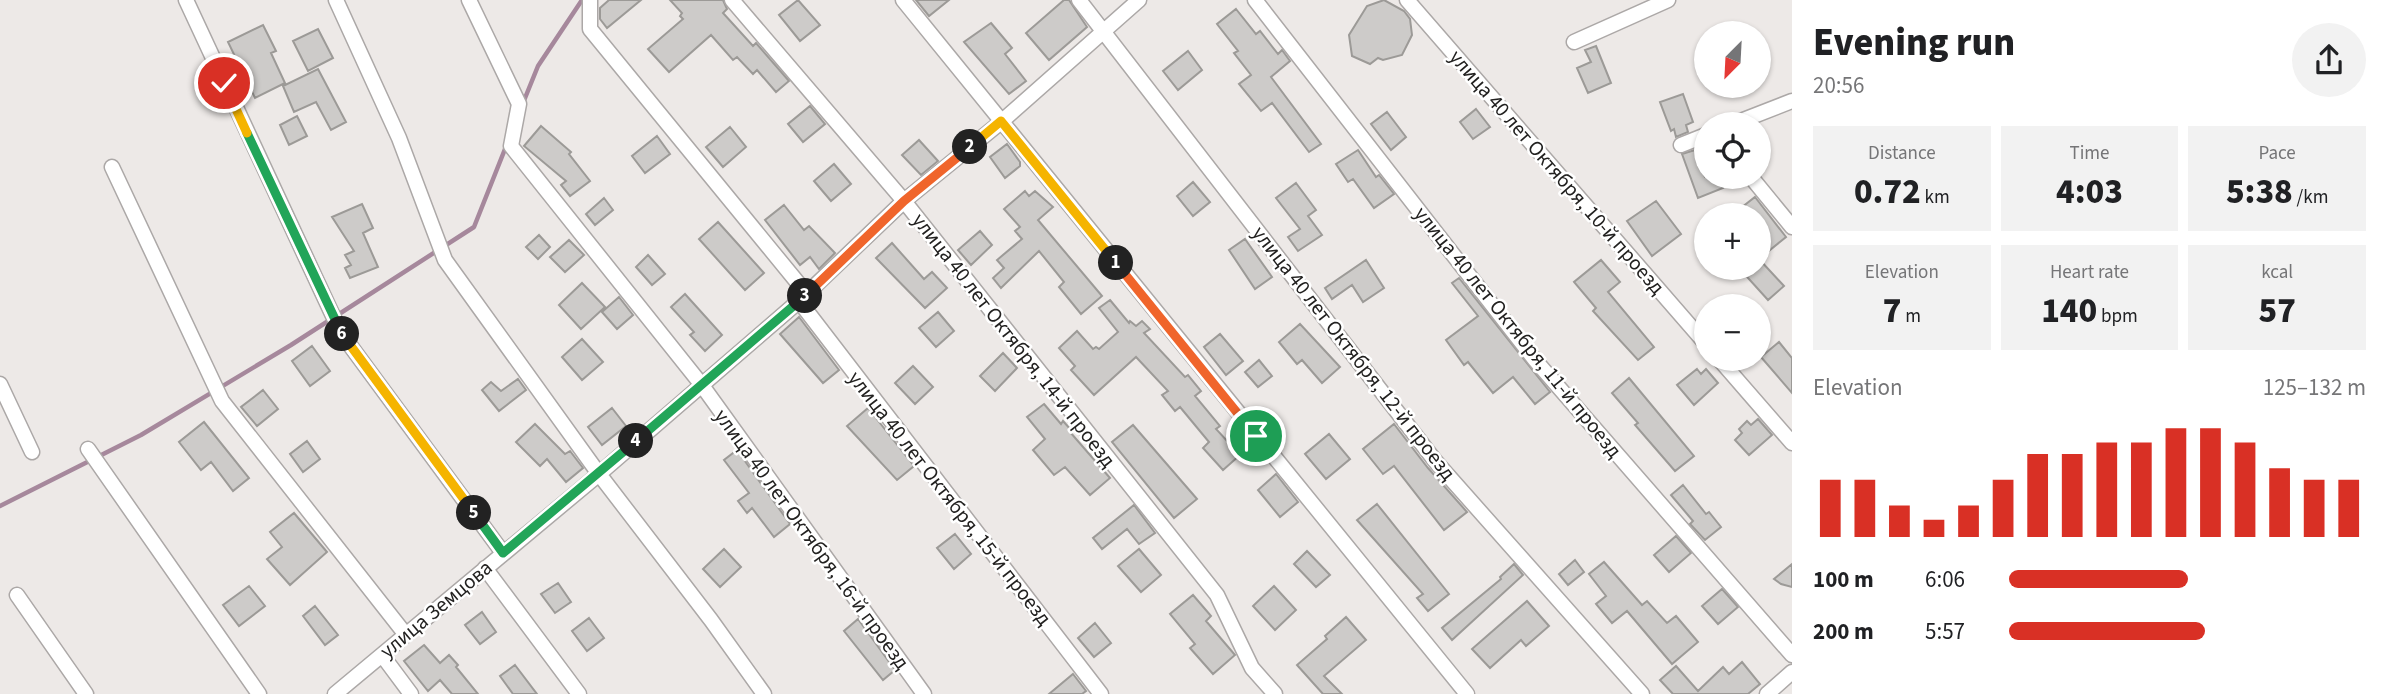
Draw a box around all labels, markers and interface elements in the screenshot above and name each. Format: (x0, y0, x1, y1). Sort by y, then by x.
text: Evening run (1813, 16, 2015, 70)
north arrow (1694, 21, 1771, 98)
map controls (1694, 21, 1771, 371)
button: share (2292, 23, 2366, 97)
street label: улица 40 лет Октября, 10-й проезд (1442, 43, 1672, 301)
pin (194, 53, 254, 113)
icon: check (205, 64, 243, 102)
text: 20:56 (1813, 69, 1864, 102)
button: locate (1694, 112, 1771, 189)
pin: 2 (953, 130, 988, 164)
text: 2 (964, 133, 975, 160)
text: Distance (1868, 140, 1936, 167)
text: Time (2069, 140, 2110, 167)
text: Pace (2259, 140, 2296, 167)
text: 0.72 (1854, 167, 1921, 217)
text: 4:03 (2056, 167, 2123, 217)
text: 5:38 (2226, 167, 2293, 217)
text: km (1921, 184, 1950, 211)
text: /km (2293, 184, 2328, 211)
street label: улица 40 лет Октября, 11-й проезд (1407, 200, 1629, 464)
button: + (1694, 203, 1771, 280)
street label: улица 40 лет Октября, 14-й проезд (907, 208, 1121, 472)
street label: улица 40 лет Октября, 12-й проезд (1245, 219, 1463, 487)
pin: 1 (1098, 246, 1134, 280)
text: Elevation (1865, 259, 1939, 286)
text: Heart rate (2050, 259, 2129, 286)
text: kcal (2261, 259, 2293, 286)
pin: 3 (788, 278, 822, 314)
text: 3 (799, 282, 810, 309)
text: 7 (1883, 286, 1901, 336)
text: 140 (2041, 286, 2097, 336)
text: 57 (2258, 286, 2296, 336)
button: − (1694, 294, 1771, 371)
text: m (1901, 303, 1921, 330)
text: bpm (2097, 303, 2138, 330)
pin: 6 (324, 316, 360, 352)
text: 6 (336, 320, 347, 347)
street label: улица 40 лет Октября, 15-й проезд (841, 364, 1059, 632)
text: Elevation (1813, 371, 1903, 404)
text: 125–132 m (2263, 371, 2366, 404)
street label: улица 40 лет Октября, 16-й проезд (707, 402, 917, 676)
pin (1226, 406, 1286, 466)
icon: arrive (1237, 417, 1275, 455)
pin: 4 (618, 424, 654, 458)
text: 4 (630, 427, 641, 454)
pin: 5 (456, 496, 491, 530)
text: 5 (468, 499, 479, 526)
street label: улица Земцова (373, 553, 499, 665)
text: 100 m (1813, 563, 1874, 596)
text: 6:06 (1925, 563, 1965, 596)
text: 200 m (1813, 615, 1874, 648)
text: 5:57 (1925, 615, 1965, 648)

